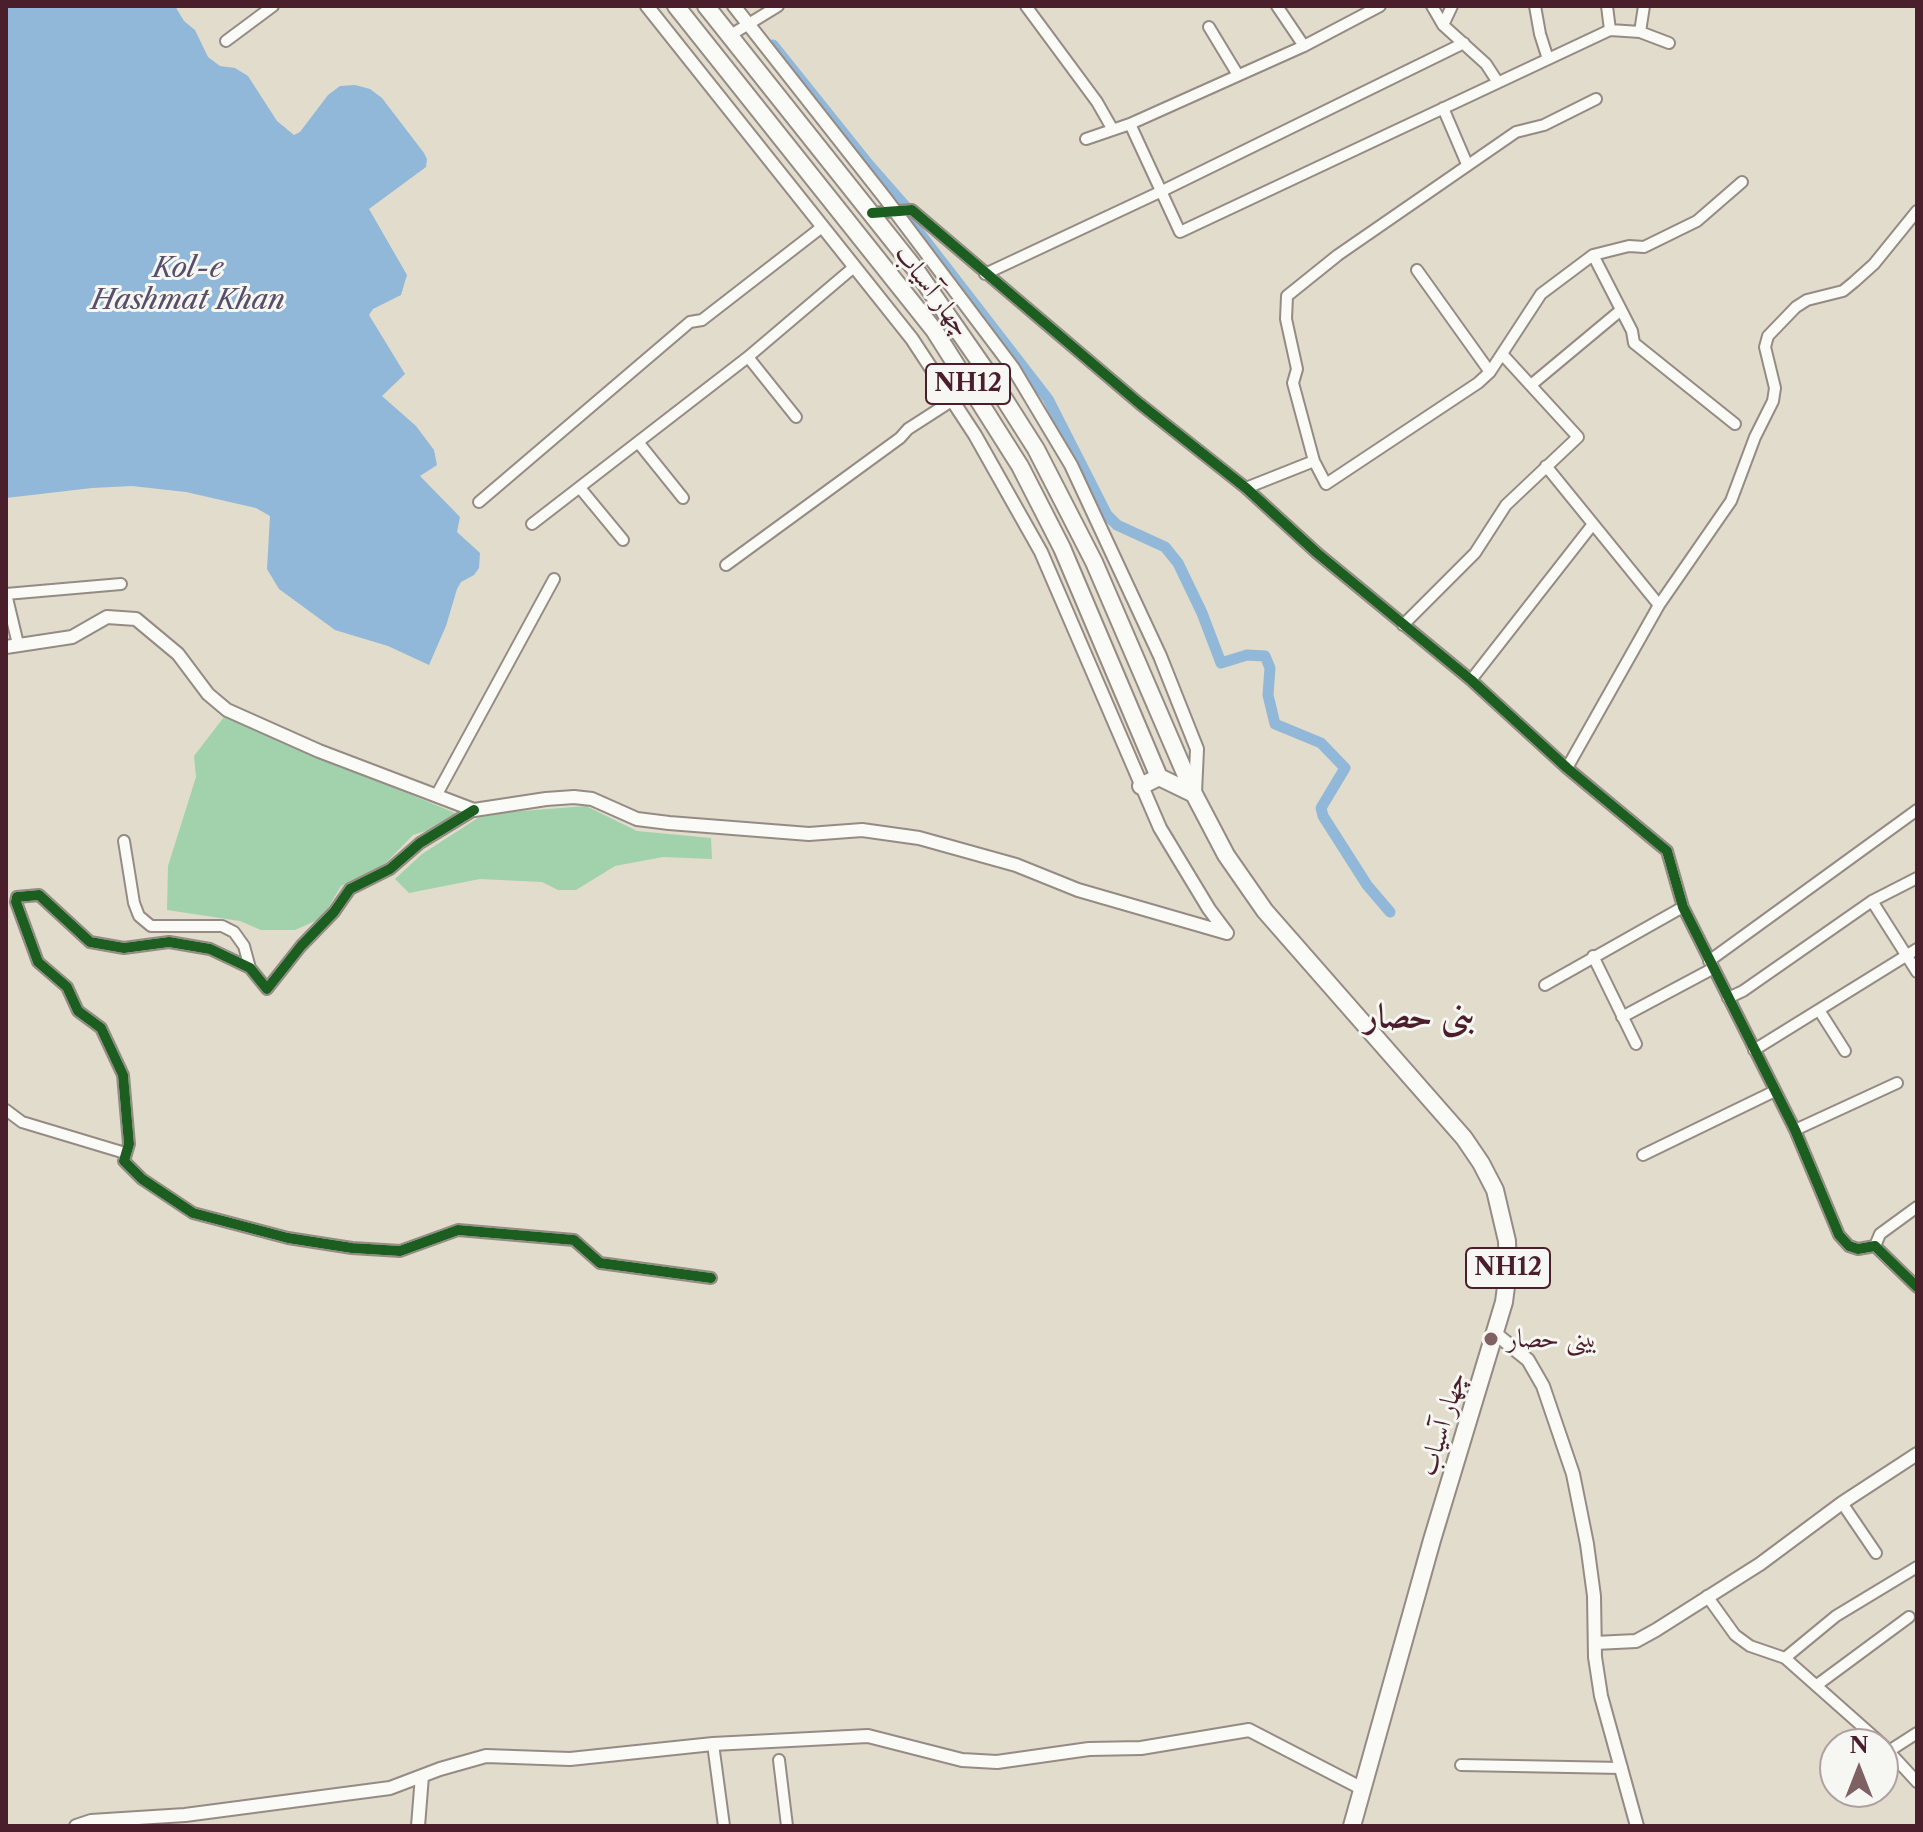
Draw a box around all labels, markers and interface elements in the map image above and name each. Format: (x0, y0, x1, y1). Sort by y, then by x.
street label: چهار آسیاب (887, 239, 977, 343)
water label: Kol-e Hashmat Khan (91, 252, 285, 318)
road number: NH12 (926, 364, 1010, 404)
district label: بنی حصار (1364, 997, 1476, 1037)
road number: NH12 (1466, 1248, 1550, 1288)
place label: بینی حصار (1507, 1323, 1597, 1355)
marker: بینی حصار (1482, 1330, 1500, 1348)
street label: چهار آسیاب (1412, 1368, 1474, 1480)
north arrow (1819, 1728, 1899, 1808)
text: N (1849, 1732, 1869, 1759)

